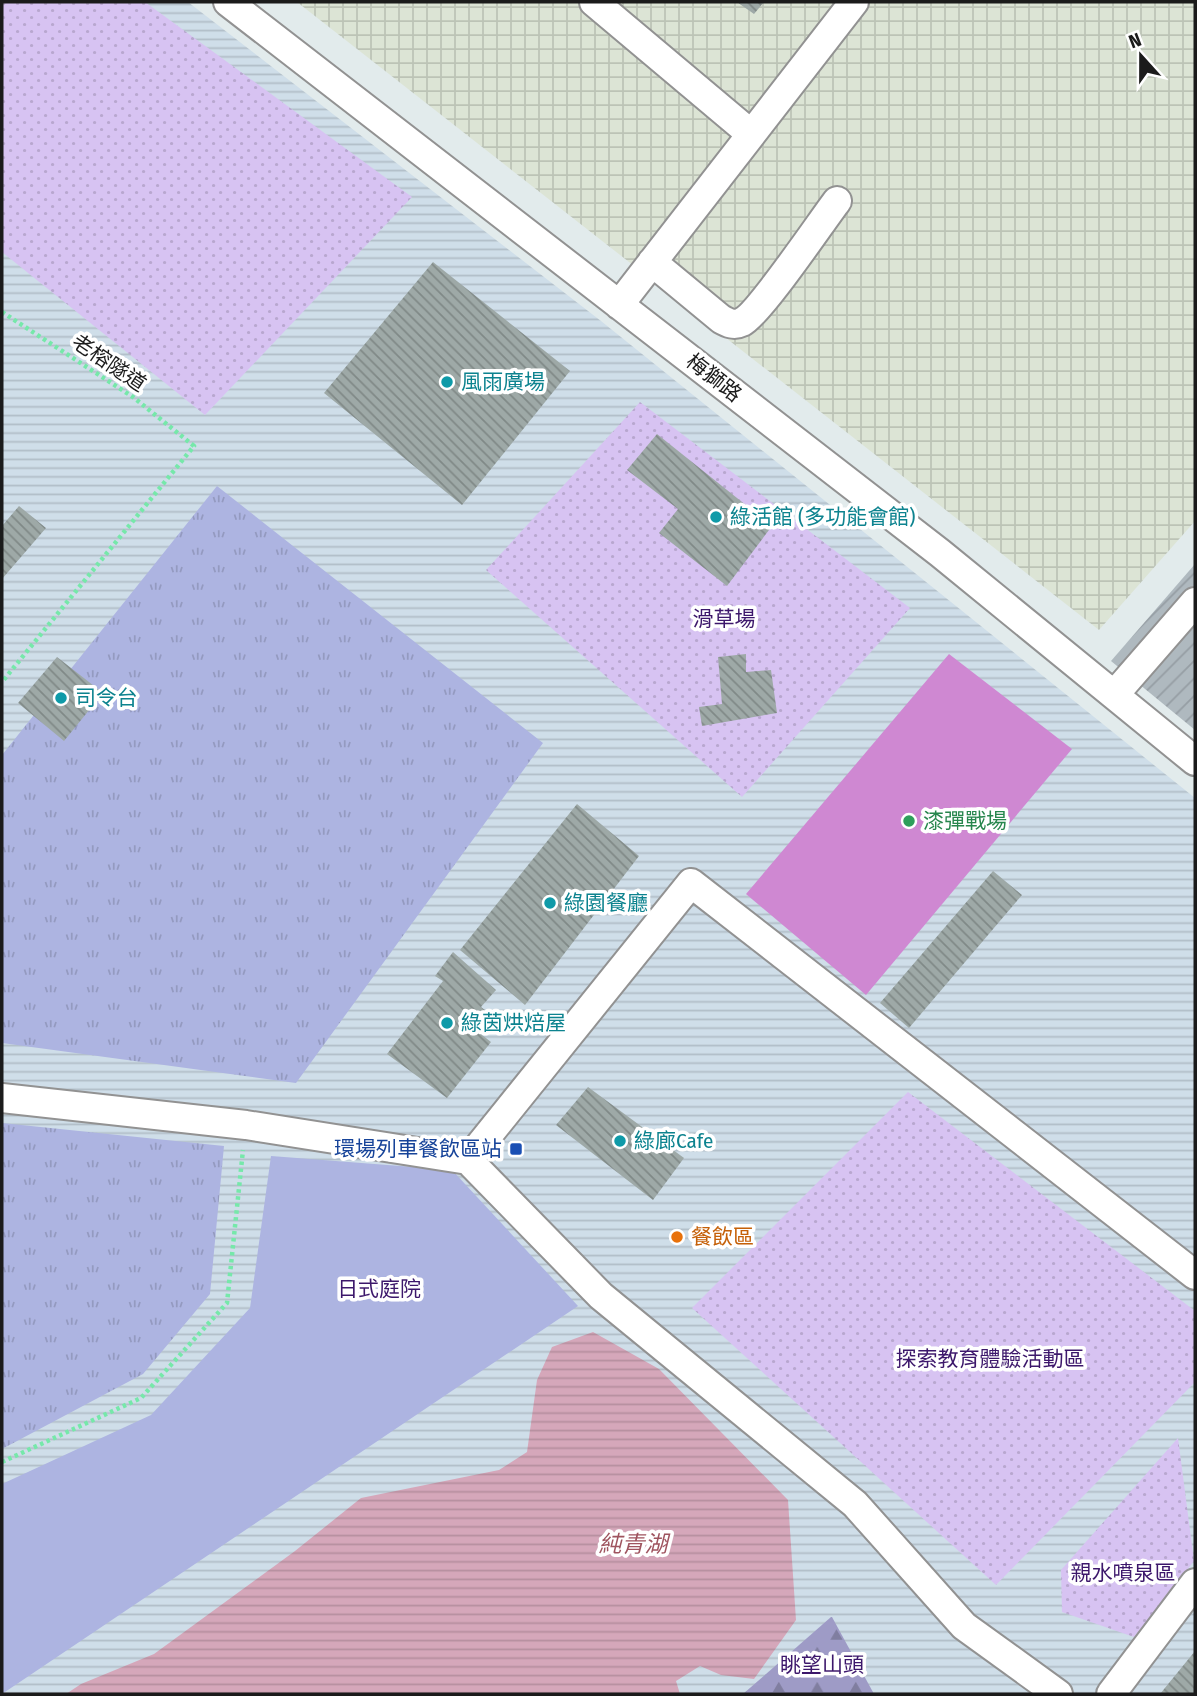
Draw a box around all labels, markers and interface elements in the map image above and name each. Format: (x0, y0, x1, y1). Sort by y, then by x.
north arrow (1106, 21, 1176, 91)
text: N (1126, 28, 1145, 53)
street label: 老榕隧道 (67, 329, 151, 397)
street label: 梅獅路 (681, 348, 747, 408)
place label: 風雨廣場 (461, 369, 545, 395)
marker: 風雨廣場 (439, 374, 455, 390)
place label: 綠活館 (多功能會館) (730, 504, 915, 530)
marker: 綠活館 (多功能會館) (708, 509, 724, 525)
park label: 滑草場 (693, 606, 756, 632)
place label: 司令台 (75, 685, 138, 711)
marker: 司令台 (53, 690, 69, 706)
place label: 漆彈戰場 (923, 808, 1007, 834)
marker: 漆彈戰場 (901, 813, 917, 829)
place label: 綠園餐廳 (564, 890, 648, 916)
marker: 綠園餐廳 (542, 895, 558, 911)
place label: 綠茵烘焙屋 (461, 1010, 566, 1036)
marker: 綠茵烘焙屋 (439, 1015, 455, 1031)
place label: 綠廊Cafe (634, 1128, 713, 1154)
marker: 綠廊Cafe (612, 1133, 628, 1149)
place label: 環場列車餐飲區站 (334, 1136, 502, 1162)
marker: 環場列車餐飲區站 (508, 1141, 524, 1157)
place label: 餐飲區 (691, 1224, 754, 1250)
marker: 餐飲區 (669, 1229, 685, 1245)
park label: 日式庭院 (337, 1276, 421, 1302)
park label: 探索教育體驗活動區 (896, 1346, 1085, 1372)
water label: 純青湖 (599, 1530, 671, 1558)
park label: 親水噴泉區 (1071, 1560, 1176, 1586)
park label: 眺望山頭 (780, 1652, 864, 1678)

